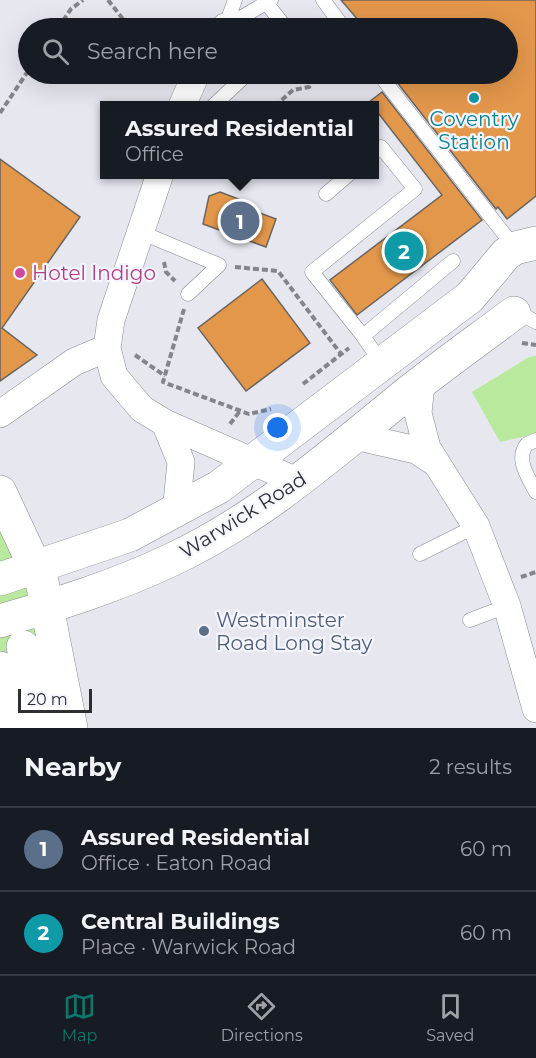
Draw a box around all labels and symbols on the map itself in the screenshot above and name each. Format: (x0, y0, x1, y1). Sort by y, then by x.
marker: Coventry Station (467, 91, 481, 105)
place label: Coventry Station (430, 107, 519, 154)
pin: 1 (220, 198, 260, 244)
pin: 2 (384, 228, 424, 274)
place label: Hotel Indigo (32, 261, 156, 285)
marker: Hotel Indigo (13, 266, 27, 280)
your location (263, 413, 292, 442)
street label: Warwick Road (175, 466, 311, 564)
place label: Westminster Road Long Stay (216, 608, 373, 655)
marker: Westminster Road Long Stay (197, 624, 211, 638)
scale bar (18, 686, 92, 714)

